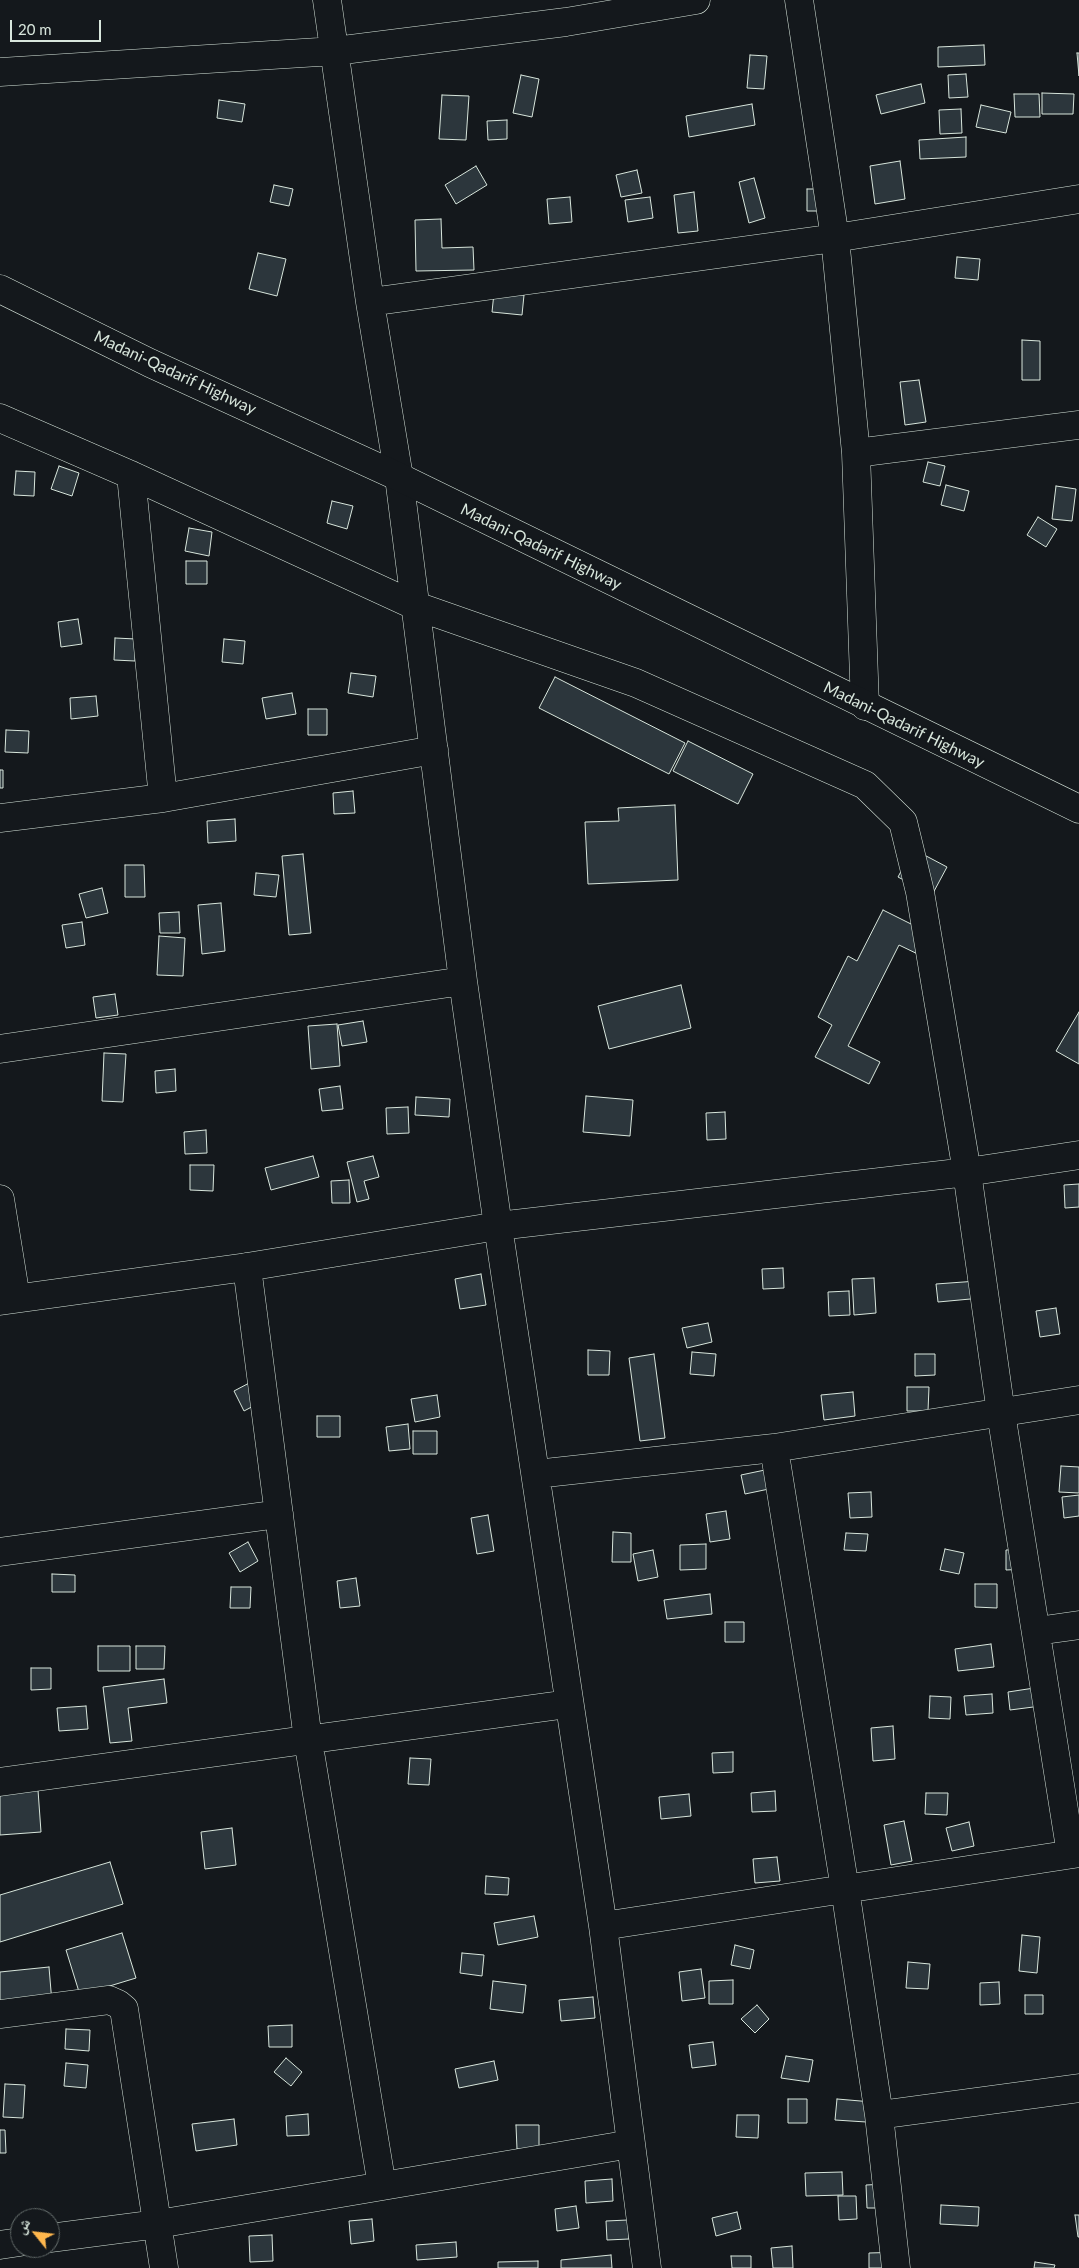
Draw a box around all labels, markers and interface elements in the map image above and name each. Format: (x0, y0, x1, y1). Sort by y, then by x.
scale bar (12, 10, 104, 42)
text: 20 m (18, 20, 52, 38)
street label: Madani-Qadarif Highway (91, 327, 259, 419)
street label: Madani-Qadarif Highway (457, 500, 625, 594)
street label: Madani-Qadarif Highway (820, 678, 988, 772)
north arrow (10, 2208, 60, 2258)
text: ش (11, 2215, 33, 2237)

